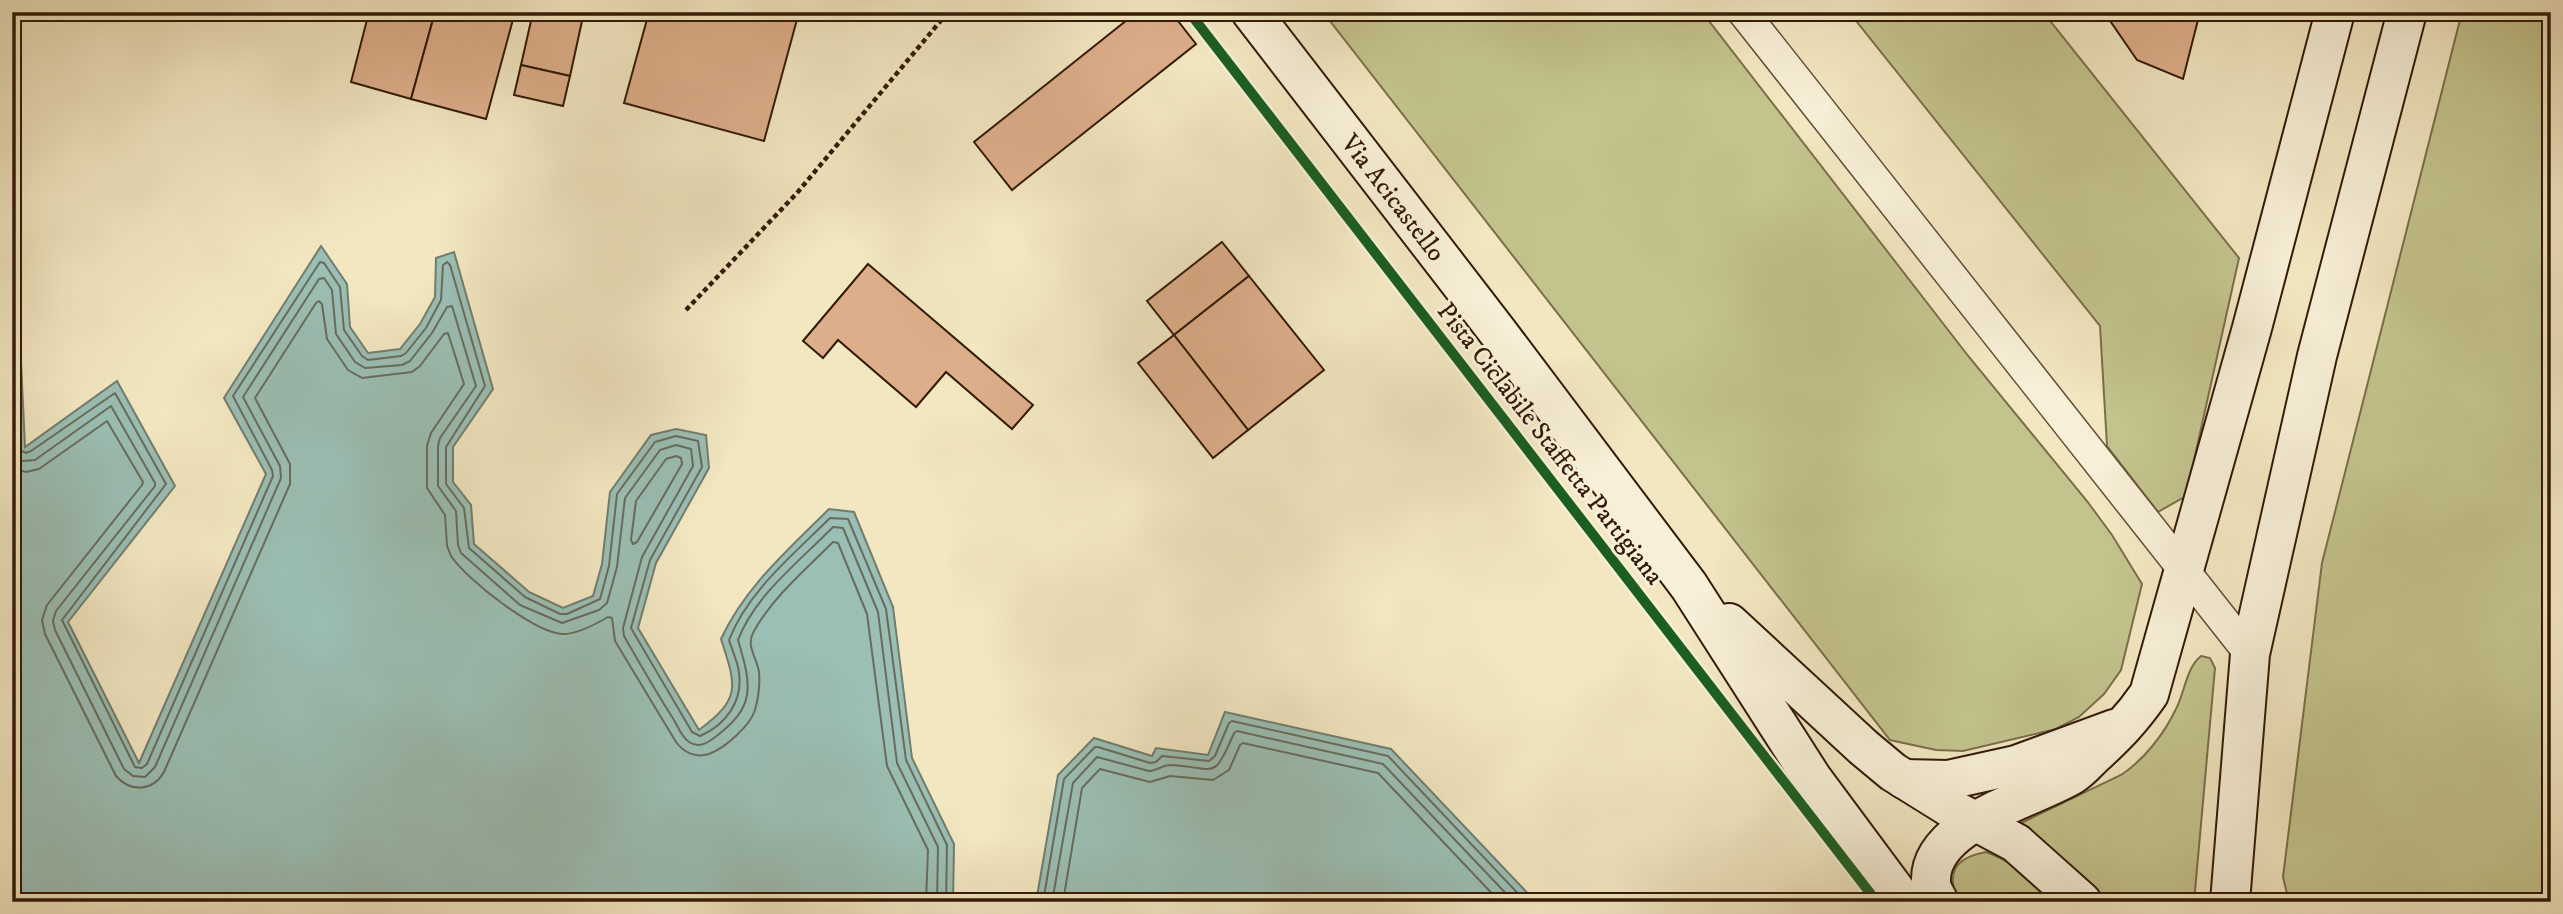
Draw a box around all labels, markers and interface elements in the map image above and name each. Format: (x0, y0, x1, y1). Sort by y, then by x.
street label: Via Acicastello (1333, 127, 1452, 269)
street label: Pista Ciclabile Staffetta Partigiana (1429, 296, 1670, 592)

